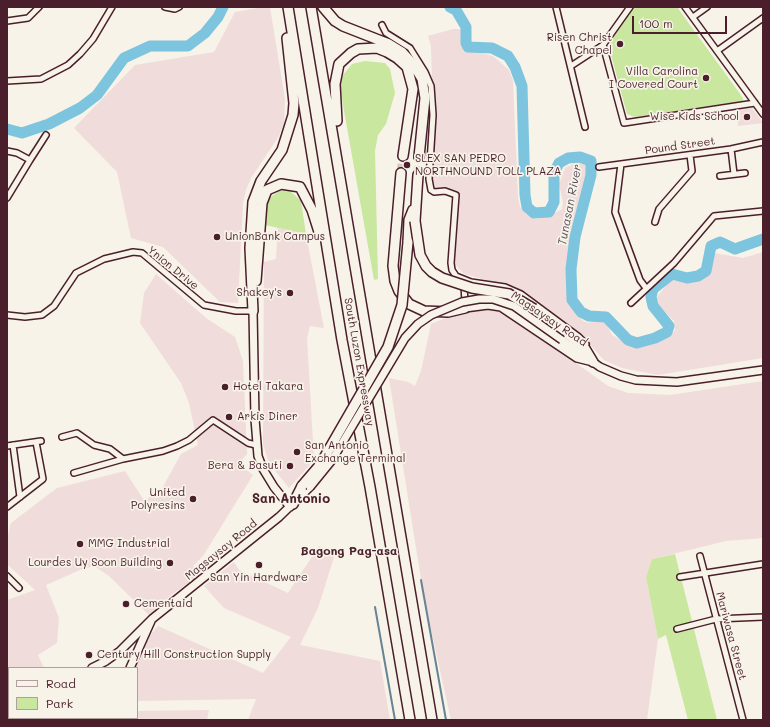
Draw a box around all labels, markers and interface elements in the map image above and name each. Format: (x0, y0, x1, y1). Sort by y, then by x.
scale bar (634, 8, 729, 34)
text: 100 m (639, 15, 673, 31)
place label: Risen Christ Chapel (547, 31, 612, 57)
marker: Risen Christ Chapel (615, 39, 625, 49)
place label: Villa Carolina I Covered Court (609, 65, 698, 91)
marker: Villa Carolina I Covered Court (701, 73, 711, 83)
place label: Wise Kids School (650, 110, 739, 124)
marker: Wise Kids School (742, 112, 752, 122)
street label: Pound Street (644, 135, 716, 157)
place label: SLEX SAN PEDRO NORTHNOUND TOLL PLAZA (415, 152, 561, 178)
marker: SLEX SAN PEDRO NORTHNOUND TOLL PLAZA (402, 160, 412, 170)
water label: Tunasan River (555, 163, 585, 247)
place label: UnionBank Campus (225, 230, 325, 244)
marker: UnionBank Campus (212, 232, 222, 242)
street label: Ynion Drive (145, 243, 201, 293)
place label: Shakey's (237, 286, 282, 300)
marker: Shakey's (285, 288, 295, 298)
street label: Magsaysay Road (508, 289, 590, 349)
street label: South Luzon Expressway (341, 297, 377, 427)
place label: Hotel Takara (233, 380, 303, 394)
marker: Hotel Takara (220, 382, 230, 392)
place label: Arkis Diner (237, 410, 298, 424)
marker: Arkis Diner (224, 412, 234, 422)
place label: San Antonio Exchange Terminal (305, 439, 406, 465)
marker: San Antonio Exchange Terminal (292, 447, 302, 457)
place label: Bera & Basuti (208, 459, 282, 473)
marker: Bera & Basuti (285, 461, 295, 471)
place label: United Polyresins (131, 486, 185, 512)
district label: San Antonio (252, 491, 330, 507)
marker: United Polyresins (188, 494, 198, 504)
street label: Magsaysay Road (182, 517, 260, 583)
place label: MMG Industrial (88, 537, 170, 551)
marker: MMG Industrial (75, 539, 85, 549)
district label: Bagong Pag-asa (301, 544, 397, 558)
place label: Lourdes Uy Soon Building (28, 556, 162, 570)
marker: Lourdes Uy Soon Building (165, 558, 175, 568)
marker: San Yin Hardware (254, 560, 264, 570)
place label: San Yin Hardware (210, 571, 308, 585)
street label: Mariwasa Street (713, 591, 749, 681)
place label: Cementaid (134, 597, 192, 611)
marker: Cementaid (121, 599, 131, 609)
place label: Century Hill Construction Supply (97, 648, 271, 662)
marker: Century Hill Construction Supply (84, 650, 94, 660)
legend (8, 667, 138, 719)
text: Road (46, 675, 76, 691)
text: Park (46, 695, 73, 711)

